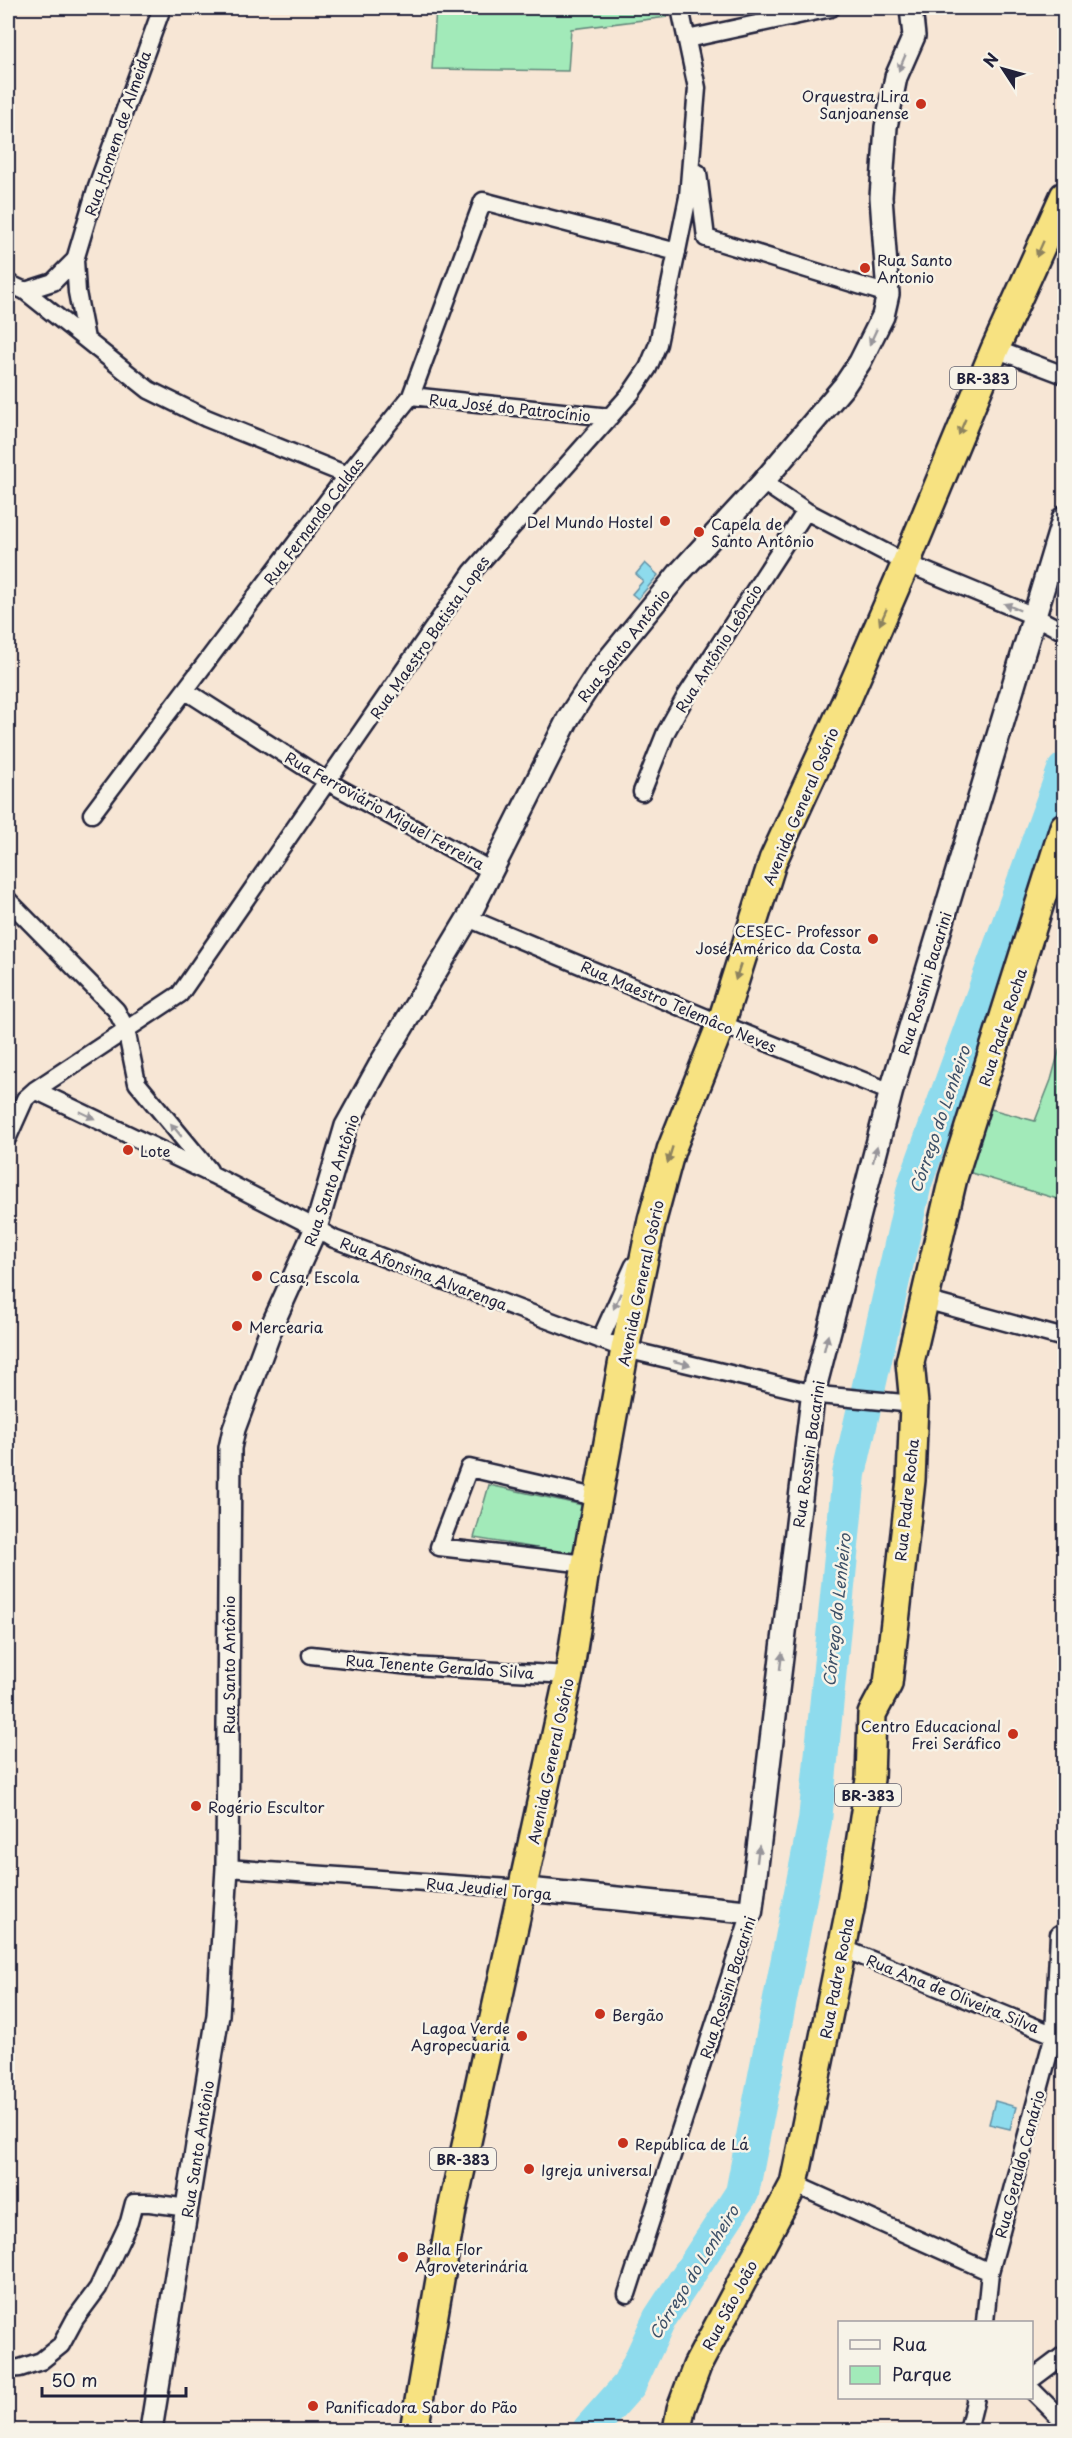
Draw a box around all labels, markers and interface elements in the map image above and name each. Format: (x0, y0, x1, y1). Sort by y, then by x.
north arrow (973, 39, 1033, 99)
street label: Rua Homem de Almeida (78, 47, 156, 219)
text: N (977, 47, 1003, 72)
one-way arrow (897, 55, 907, 73)
place label: Orquestra Lira Sanjoanense (802, 84, 909, 124)
marker: Orquestra Lira Sanjoanense (914, 97, 928, 111)
one-way arrow (1036, 240, 1045, 257)
place label: Rua Santo Antonio (877, 248, 952, 288)
marker: Rua Santo Antonio (858, 261, 872, 275)
one-way arrow (868, 328, 877, 345)
road number: BR-383 (950, 367, 1016, 389)
street label: Rua José do Patrocínio (428, 387, 592, 427)
one-way arrow (957, 419, 967, 437)
street label: Rua Fernando Caldas (257, 452, 369, 590)
place label: Del Mundo Hostel (527, 510, 653, 533)
place label: Capela de Santo Antônio (711, 512, 814, 552)
marker: Del Mundo Hostel (658, 514, 672, 528)
marker: Capela de Santo Antônio (692, 525, 706, 539)
street label: Rua Maestro Batista Lopes (364, 550, 494, 723)
street label: Rua Antônio Leôncio (669, 579, 767, 717)
street label: Rua Santo Antônio (571, 583, 675, 707)
one-way arrow (1002, 602, 1020, 612)
one-way arrow (878, 608, 887, 625)
street label: Avenida General Osório (756, 724, 844, 888)
street label: Rua Ferroviário Miguel Ferreira (281, 745, 490, 875)
street label: Rua Rossini Bacarini (891, 909, 957, 1057)
place label: CESEC- Professor José Américo da Costa (695, 919, 862, 959)
marker: CESEC- Professor José Américo da Costa (866, 932, 880, 946)
street label: Rua Maestro Telemâco Neves (578, 954, 781, 1058)
one-way arrow (733, 963, 742, 981)
street label: Rua Padre Rocha (972, 964, 1032, 1089)
water label: Córrego do Lenheiro (903, 1041, 976, 1196)
one-way arrow (79, 1110, 96, 1120)
street label: Rua Santo Antônio (298, 1111, 364, 1249)
one-way arrow (169, 1122, 182, 1138)
place label: Lote (140, 1139, 170, 1162)
marker: Lote (121, 1143, 135, 1157)
one-way arrow (870, 1145, 880, 1163)
one-way arrow (665, 1146, 674, 1164)
street label: Avenida General Osório (611, 1198, 669, 1368)
street label: Rua Afonsina Alvarenga (337, 1230, 512, 1316)
place label: Casa, Escola (269, 1265, 360, 1288)
marker: Casa, Escola (250, 1269, 264, 1283)
one-way arrow (613, 1293, 622, 1310)
place label: Mercearia (249, 1315, 324, 1338)
marker: Mercearia (230, 1319, 244, 1333)
one-way arrow (822, 1334, 832, 1352)
one-way arrow (673, 1358, 692, 1368)
street label: Rua Rossini Bacarini (786, 1379, 830, 1529)
street label: Rua Padre Rocha (888, 1437, 924, 1562)
water label: Córrego do Lenheiro (816, 1531, 856, 1688)
street label: Rua Santo Antônio (217, 1596, 240, 1734)
street label: Rua Tenente Geraldo Silva (345, 1648, 536, 1684)
one-way arrow (777, 1651, 786, 1670)
street label: Avenida General Osório (521, 1676, 579, 1846)
place label: Centro Educacional Frei Seráfico (861, 1714, 1001, 1754)
marker: Centro Educacional Frei Seráfico (1006, 1727, 1020, 1741)
road number: BR-383 (835, 1784, 901, 1806)
place label: Rogério Escultor (208, 1795, 324, 1818)
marker: Rogério Escultor (189, 1799, 203, 1813)
one-way arrow (753, 1845, 763, 1864)
street label: Rua Jeudiel Torga (425, 1871, 553, 1905)
street label: Rua Rossini Bacarini (693, 1913, 761, 2061)
street label: Rua Padre Rocha (813, 1915, 859, 2041)
street label: Rua Ana de Oliveira Silva (863, 1948, 1044, 2039)
place label: Bergão (612, 2003, 664, 2026)
marker: Bergão (593, 2007, 607, 2021)
place label: Lagoa Verde Agropecuaria (411, 2016, 511, 2056)
marker: Lagoa Verde Agropecuaria (515, 2029, 529, 2043)
street label: Rua Santo Antônio (175, 2079, 219, 2219)
street label: Rua Geraldo Canário (988, 2087, 1050, 2241)
place label: Republica de Lá (635, 2132, 749, 2155)
marker: Republica de Lá (616, 2136, 630, 2150)
road number: BR-383 (430, 2148, 496, 2170)
place label: Igreja universal (541, 2158, 652, 2181)
marker: Igreja universal (522, 2162, 536, 2176)
water label: Córrego do Lenheiro (642, 2200, 744, 2343)
place label: Bella Flor Agroveterinária (415, 2237, 529, 2277)
marker: Bella Flor Agroveterinária (396, 2250, 410, 2264)
street label: Rua São João (696, 2256, 762, 2354)
legend (838, 2321, 1033, 2399)
text: Rua (892, 2330, 927, 2357)
scale bar (42, 2360, 186, 2398)
text: Parque (892, 2360, 952, 2387)
text: 50 m (51, 2366, 98, 2393)
place label: Panificadora Sabor do Pão (325, 2395, 517, 2418)
marker: Panificadora Sabor do Pão (306, 2399, 320, 2413)

